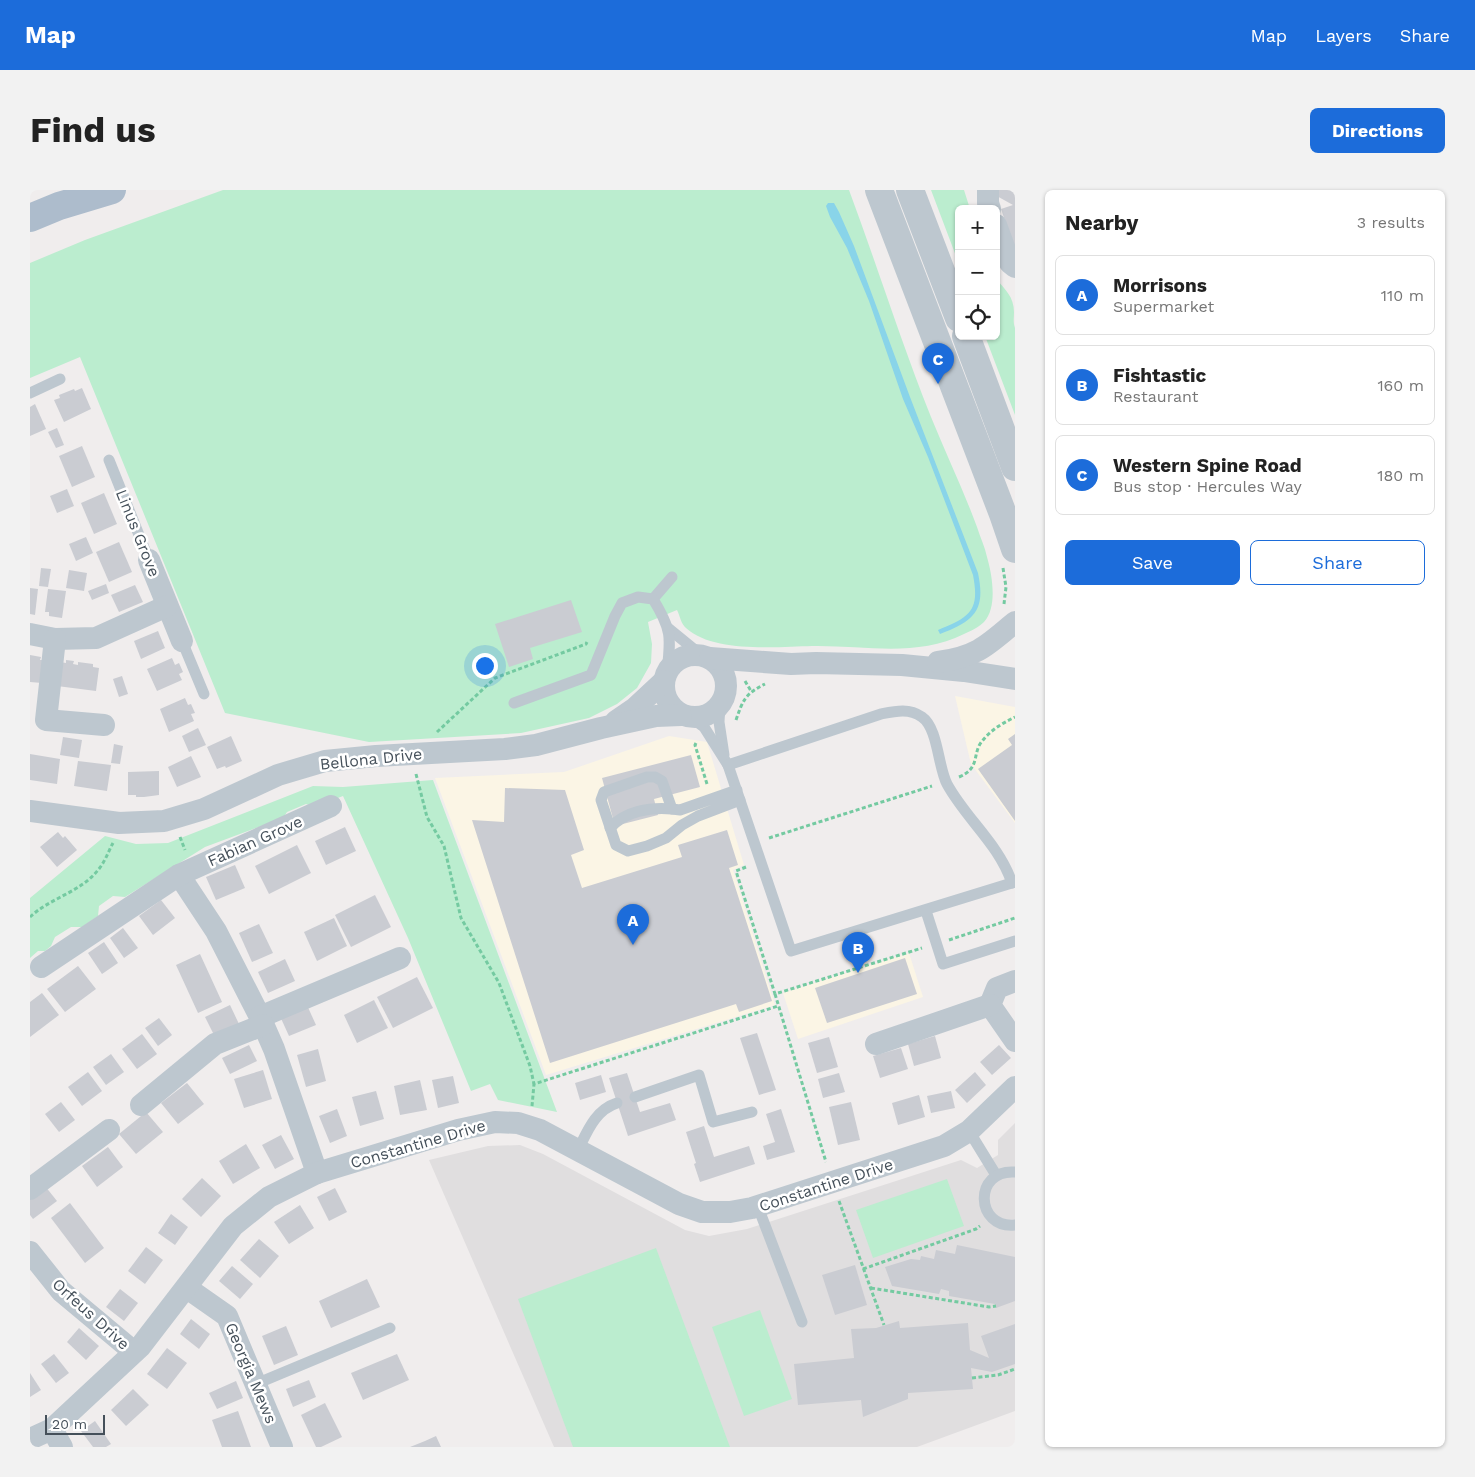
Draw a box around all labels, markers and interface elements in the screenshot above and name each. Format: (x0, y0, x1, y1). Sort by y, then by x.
text: Map (25, 21, 76, 49)
text: Map (1250, 25, 1287, 46)
text: Layers (1315, 25, 1372, 46)
text: Share (1400, 25, 1450, 46)
button: Directions (1310, 108, 1445, 153)
text: Find us (30, 109, 156, 151)
map controls (955, 205, 1000, 340)
button: + (955, 205, 1000, 250)
text: Nearby (1065, 210, 1138, 235)
text: 3 results (1357, 213, 1425, 232)
button: − (955, 250, 1000, 295)
text: Morrisons (1113, 274, 1207, 297)
text: A (1077, 286, 1087, 305)
text: 110 m (1381, 286, 1424, 305)
button: locate (955, 295, 1000, 340)
text: Supermarket (1113, 297, 1214, 316)
pin: C (922, 343, 954, 384)
text: Fishtastic (1113, 364, 1206, 387)
text: B (1077, 376, 1087, 395)
text: 160 m (1377, 376, 1424, 395)
text: Restaurant (1113, 387, 1199, 406)
text: Western Spine Road (1113, 454, 1302, 477)
text: C (1077, 466, 1087, 485)
text: 180 m (1377, 466, 1424, 485)
text: Bus stop · Hercules Way (1113, 477, 1302, 496)
street label: Linus Grove (112, 487, 164, 579)
button: Save (1065, 540, 1240, 585)
button: Share (1250, 540, 1425, 585)
your location (472, 653, 498, 679)
street label: Bellona Drive (319, 744, 423, 774)
street label: Fabian Grove (205, 812, 305, 870)
pin: A (617, 904, 649, 945)
pin: B (842, 932, 874, 973)
street label: Constantine Drive (348, 1116, 488, 1172)
street label: Constantine Drive (757, 1154, 895, 1216)
street label: Orfeus Drive (49, 1274, 133, 1354)
street label: Georgia Mews (221, 1320, 281, 1426)
scale bar (45, 1412, 105, 1435)
text: 20 m (52, 1416, 87, 1432)

